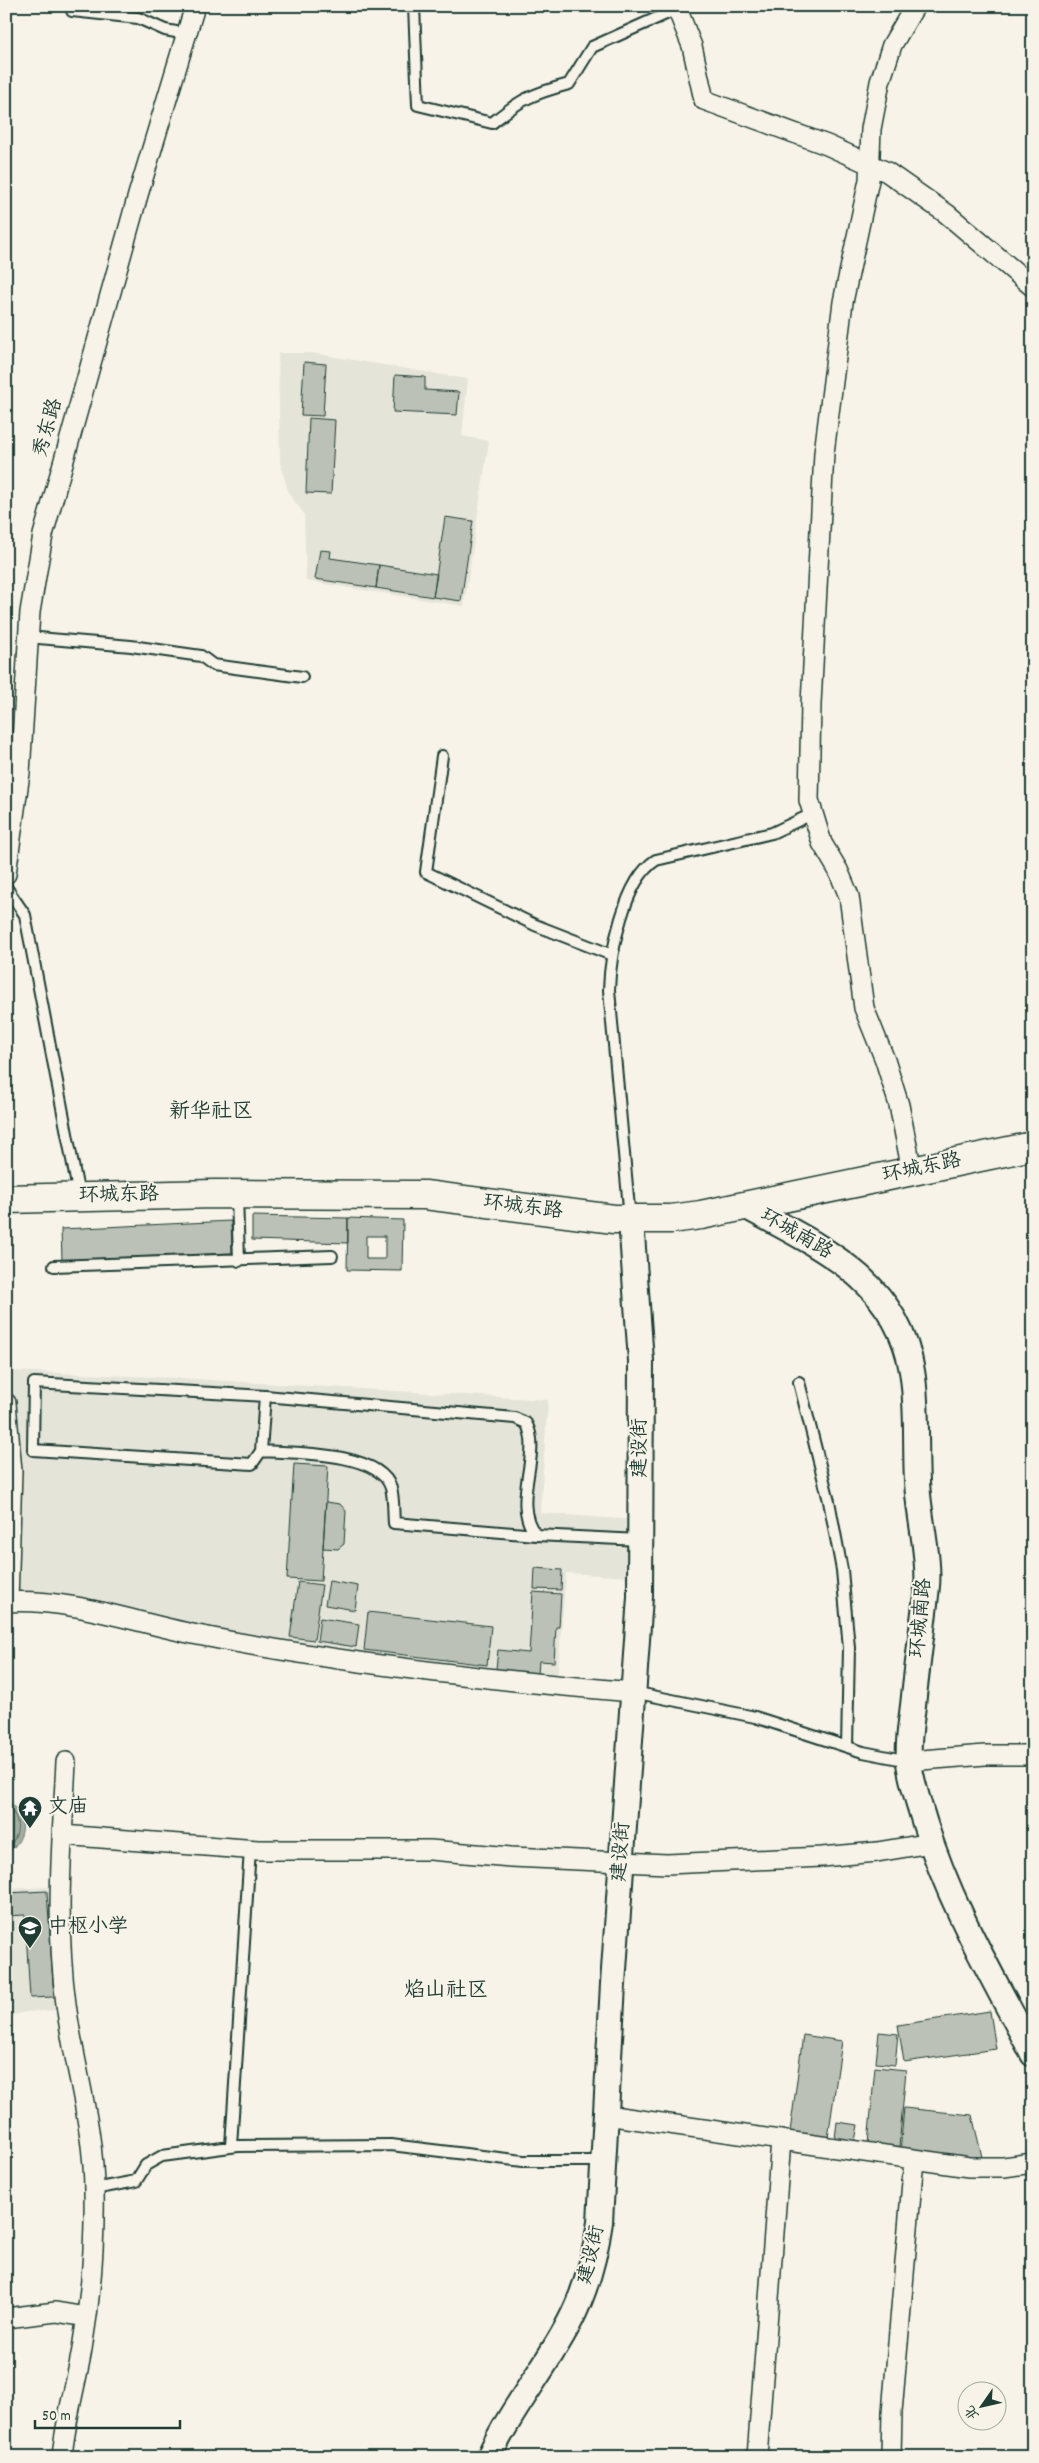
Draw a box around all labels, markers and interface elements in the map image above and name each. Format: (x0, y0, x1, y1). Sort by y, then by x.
street label: 秀东路 (27, 394, 71, 461)
district label: 新华社区 (169, 1098, 253, 1128)
street label: 环城东路 (880, 1147, 965, 1191)
street label: 环城东路 (79, 1181, 160, 1211)
street label: 环城东路 (482, 1189, 565, 1227)
street label: 环城南路 (754, 1203, 839, 1268)
street label: 建设街 (627, 1418, 655, 1478)
street label: 环城南路 (905, 1576, 940, 1659)
place label: 文庙 (48, 1794, 88, 1822)
temple icon: 文庙 (17, 1795, 43, 1829)
street label: 建设街 (606, 1821, 638, 1883)
place label: 中枢小学 (48, 1914, 128, 1942)
school or university icon: 中枢小学 (17, 1915, 43, 1949)
district label: 焰山社区 (404, 1977, 488, 2007)
street label: 建设街 (572, 2223, 612, 2287)
north arrow (956, 2380, 1006, 2430)
scale bar (35, 2398, 180, 2430)
text: 北 (961, 2401, 985, 2424)
text: 50 m (42, 2406, 71, 2428)

